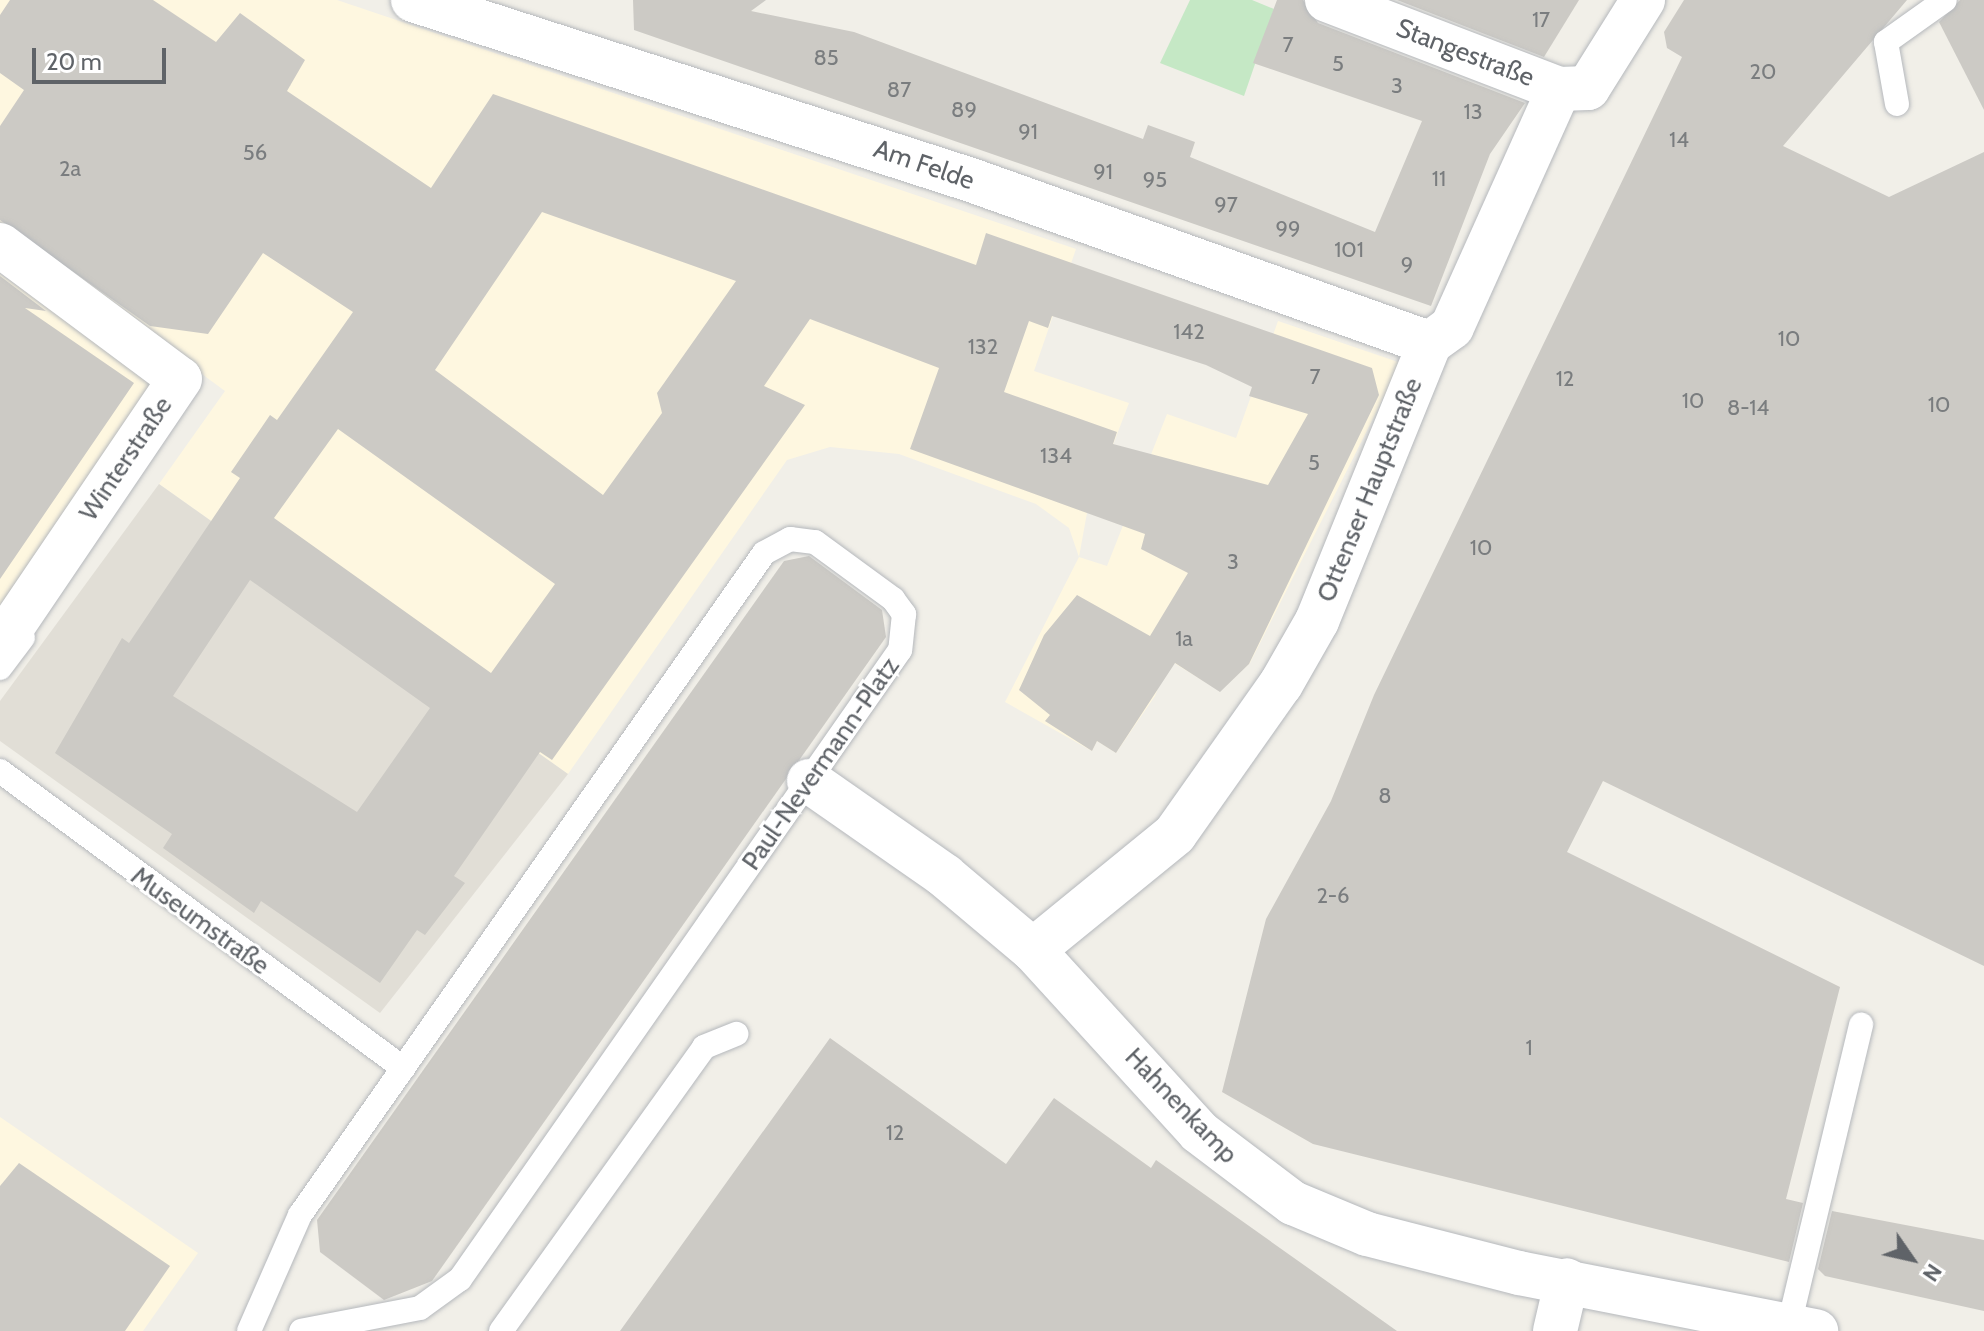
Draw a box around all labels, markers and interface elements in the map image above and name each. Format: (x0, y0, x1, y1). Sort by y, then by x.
house number: 17 (1532, 7, 1550, 33)
street label: Stangestraße (1392, 12, 1538, 94)
scale bar (36, 32, 170, 82)
house number: 7 (1282, 32, 1294, 58)
house number: 85 (813, 45, 839, 71)
text: 20 m (46, 47, 102, 76)
house number: 5 (1332, 51, 1344, 77)
house number: 20 (1750, 59, 1776, 85)
house number: 3 (1391, 73, 1403, 99)
house number: 87 (887, 77, 911, 103)
house number: 89 (951, 97, 977, 123)
house number: 13 (1463, 99, 1483, 125)
house number: 91 (1018, 119, 1038, 145)
house number: 14 (1669, 127, 1689, 153)
street label: Am Felde (870, 133, 978, 197)
house number: 56 (243, 140, 267, 166)
house number: 2a (59, 156, 81, 182)
house number: 91 (1093, 159, 1113, 185)
house number: 11 (1432, 166, 1446, 192)
house number: 95 (1143, 167, 1167, 193)
house number: 97 (1214, 192, 1238, 218)
house number: 99 (1276, 216, 1300, 242)
house number: 101 (1334, 237, 1364, 263)
house number: 9 (1401, 252, 1413, 278)
house number: 142 (1173, 319, 1205, 345)
house number: 10 (1778, 326, 1800, 352)
house number: 132 (968, 334, 998, 360)
house number: 7 (1309, 364, 1321, 390)
house number: 12 (1556, 366, 1574, 392)
street label: Ottenser Hauptstraße (1311, 373, 1429, 607)
house number: 10 (1682, 388, 1704, 414)
street label: Winterstraße (73, 391, 179, 527)
house number: 10 (1928, 392, 1950, 418)
house number: 8-14 (1727, 395, 1769, 421)
house number: 134 (1040, 443, 1072, 469)
house number: 5 (1308, 450, 1320, 476)
house number: 10 (1470, 535, 1492, 561)
house number: 3 (1227, 549, 1239, 575)
house number: 1a (1175, 626, 1193, 652)
street label: Paul-Nevermann-Platz (736, 652, 906, 876)
house number: 8 (1378, 783, 1392, 809)
street label: Museumstraße (125, 860, 275, 982)
house number: 2-6 (1316, 883, 1350, 909)
house number: 1 (1525, 1035, 1533, 1061)
street label: Hahnenkamp (1118, 1042, 1244, 1170)
house number: 12 (886, 1120, 904, 1146)
north arrow (1872, 1219, 1952, 1299)
text: N (1917, 1259, 1948, 1287)

